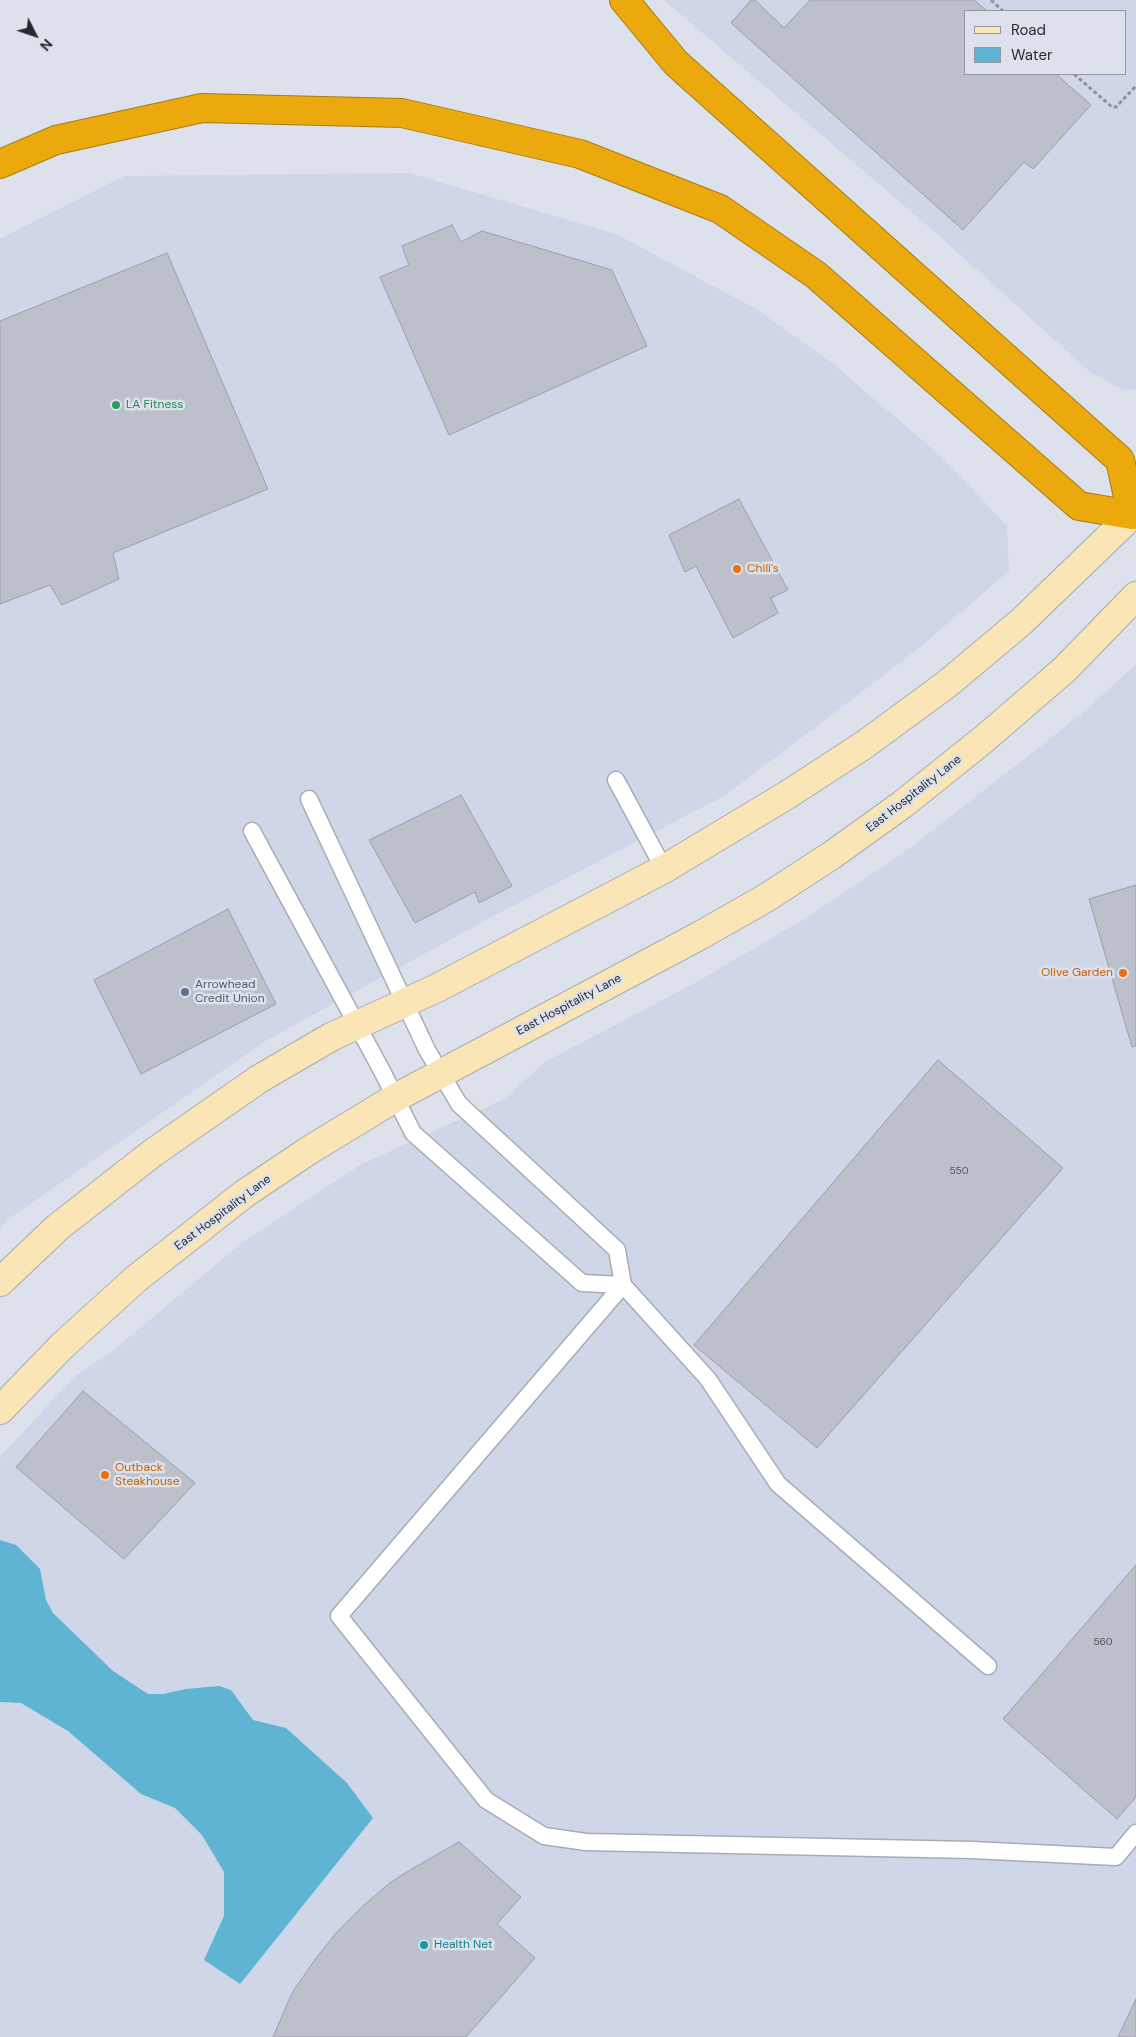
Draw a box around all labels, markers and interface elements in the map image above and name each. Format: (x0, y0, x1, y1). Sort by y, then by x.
north arrow (10, 10, 60, 60)
legend (964, 10, 1126, 75)
text: Road (1011, 20, 1046, 40)
text: N (36, 35, 56, 55)
text: Water (1011, 45, 1052, 65)
place label: LA Fitness (126, 398, 183, 412)
marker: LA Fitness (110, 399, 122, 411)
place label: Chili's (747, 562, 779, 576)
marker: Chili's (731, 563, 743, 575)
street label: East Hospitality Lane (864, 752, 964, 836)
place label: Olive Garden (1041, 966, 1113, 980)
marker: Olive Garden (1117, 967, 1129, 979)
street label: East Hospitality Lane (514, 971, 624, 1039)
place label: Arrowhead Credit Union (195, 978, 265, 1006)
marker: Arrowhead Credit Union (179, 986, 191, 998)
house number: 550 (949, 1165, 969, 1177)
street label: East Hospitality Lane (172, 1172, 274, 1254)
place label: Outback Steakhouse (115, 1461, 180, 1489)
marker: Outback Steakhouse (99, 1469, 111, 1481)
house number: 560 (1093, 1636, 1113, 1648)
place label: Health Net (434, 1938, 493, 1952)
marker: Health Net (418, 1939, 430, 1951)

